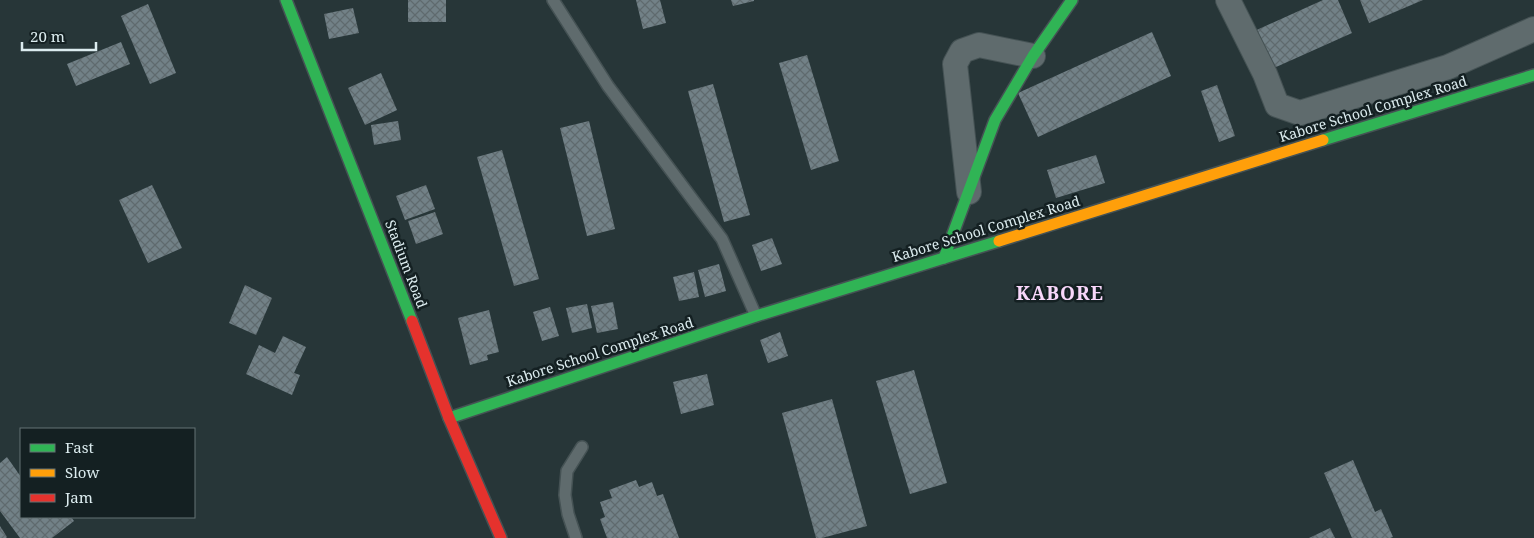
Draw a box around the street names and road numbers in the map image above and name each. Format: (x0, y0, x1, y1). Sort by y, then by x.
street label: Kabore School Complex Road (1277, 71, 1469, 146)
street label: Kabore School Complex Road (890, 191, 1082, 266)
street label: Stadium Road (381, 217, 432, 311)
street label: Kabore School Complex Road (504, 312, 696, 391)

